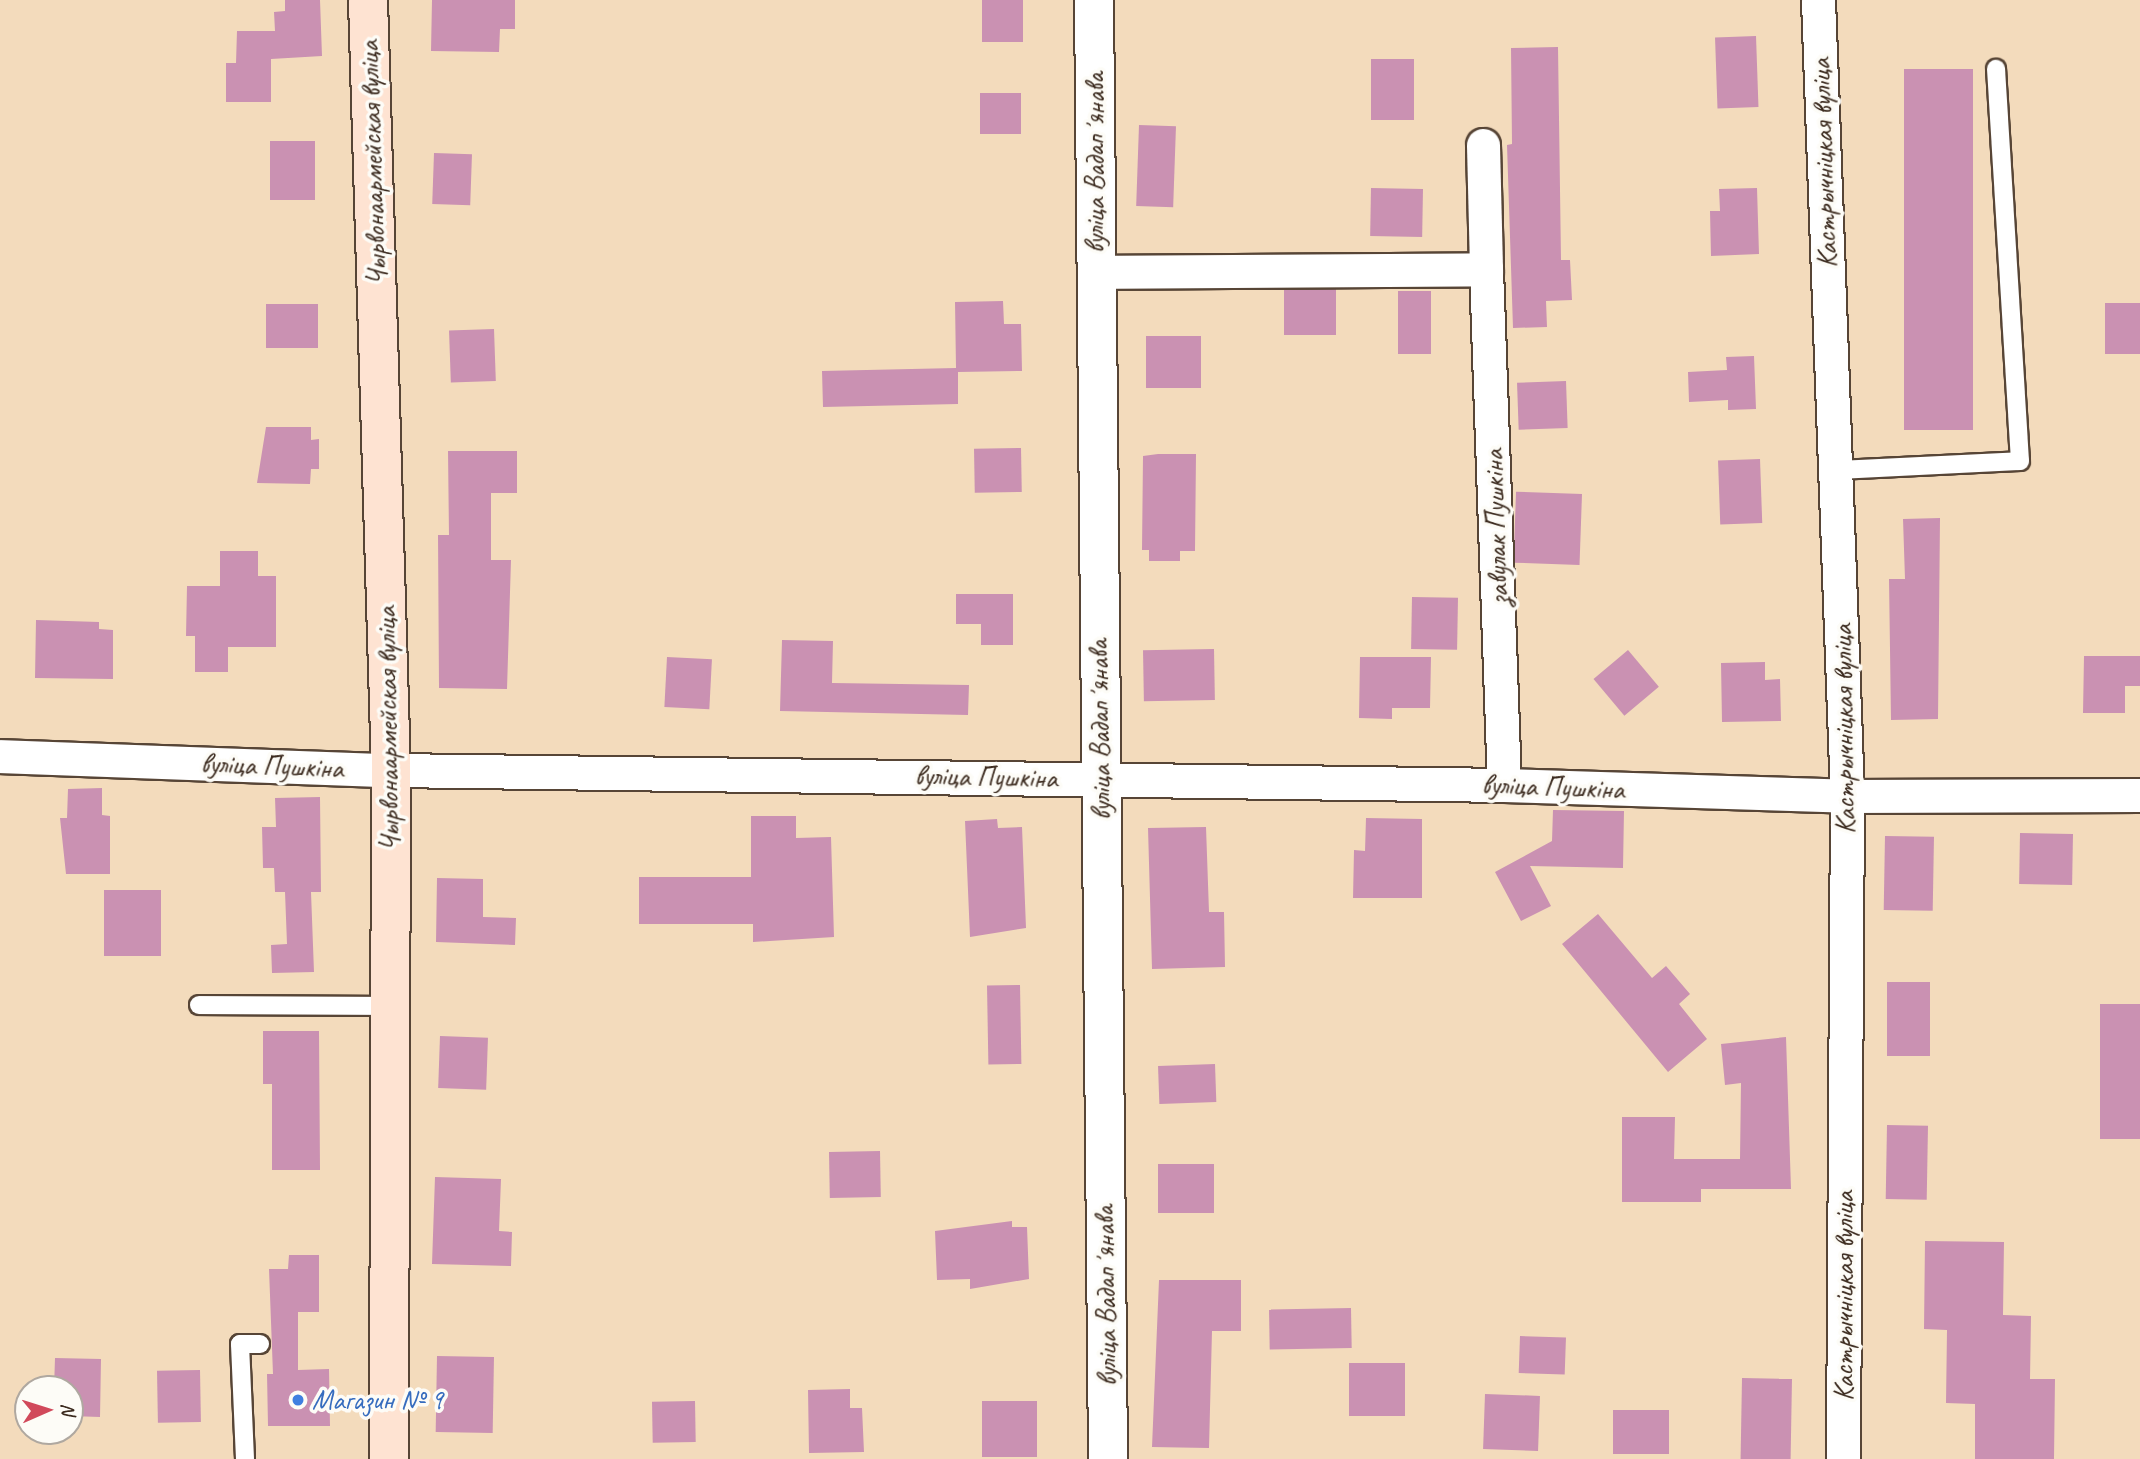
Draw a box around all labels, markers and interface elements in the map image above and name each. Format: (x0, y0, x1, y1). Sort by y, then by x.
street label: Чырвонаармейская вуліца (352, 41, 394, 285)
street label: Кастрычніцкая вуліца (1804, 59, 1844, 267)
street label: вуліца Вадапʼянава (1078, 71, 1112, 255)
street label: завулак Пушкіна (1476, 448, 1516, 606)
street label: Чырвонаармейская вуліца (369, 607, 407, 851)
street label: Кастрычніцкая вуліца (1825, 625, 1863, 833)
street label: вуліца Вадапʼянава (1082, 638, 1118, 822)
street label: вуліца Пушкіна (199, 747, 345, 785)
street label: вуліца Пушкіна (914, 759, 1058, 795)
street label: вуліца Пушкіна (1480, 768, 1626, 806)
street label: Кастрычніцкая вуліца (1827, 1192, 1861, 1400)
street label: вуліца Вадапʼянава (1088, 1204, 1124, 1388)
north arrow (14, 1375, 84, 1445)
place label: Магазин № 9 (312, 1383, 443, 1417)
marker: Магазин № 9 (290, 1392, 306, 1408)
text: N (56, 1402, 80, 1416)

